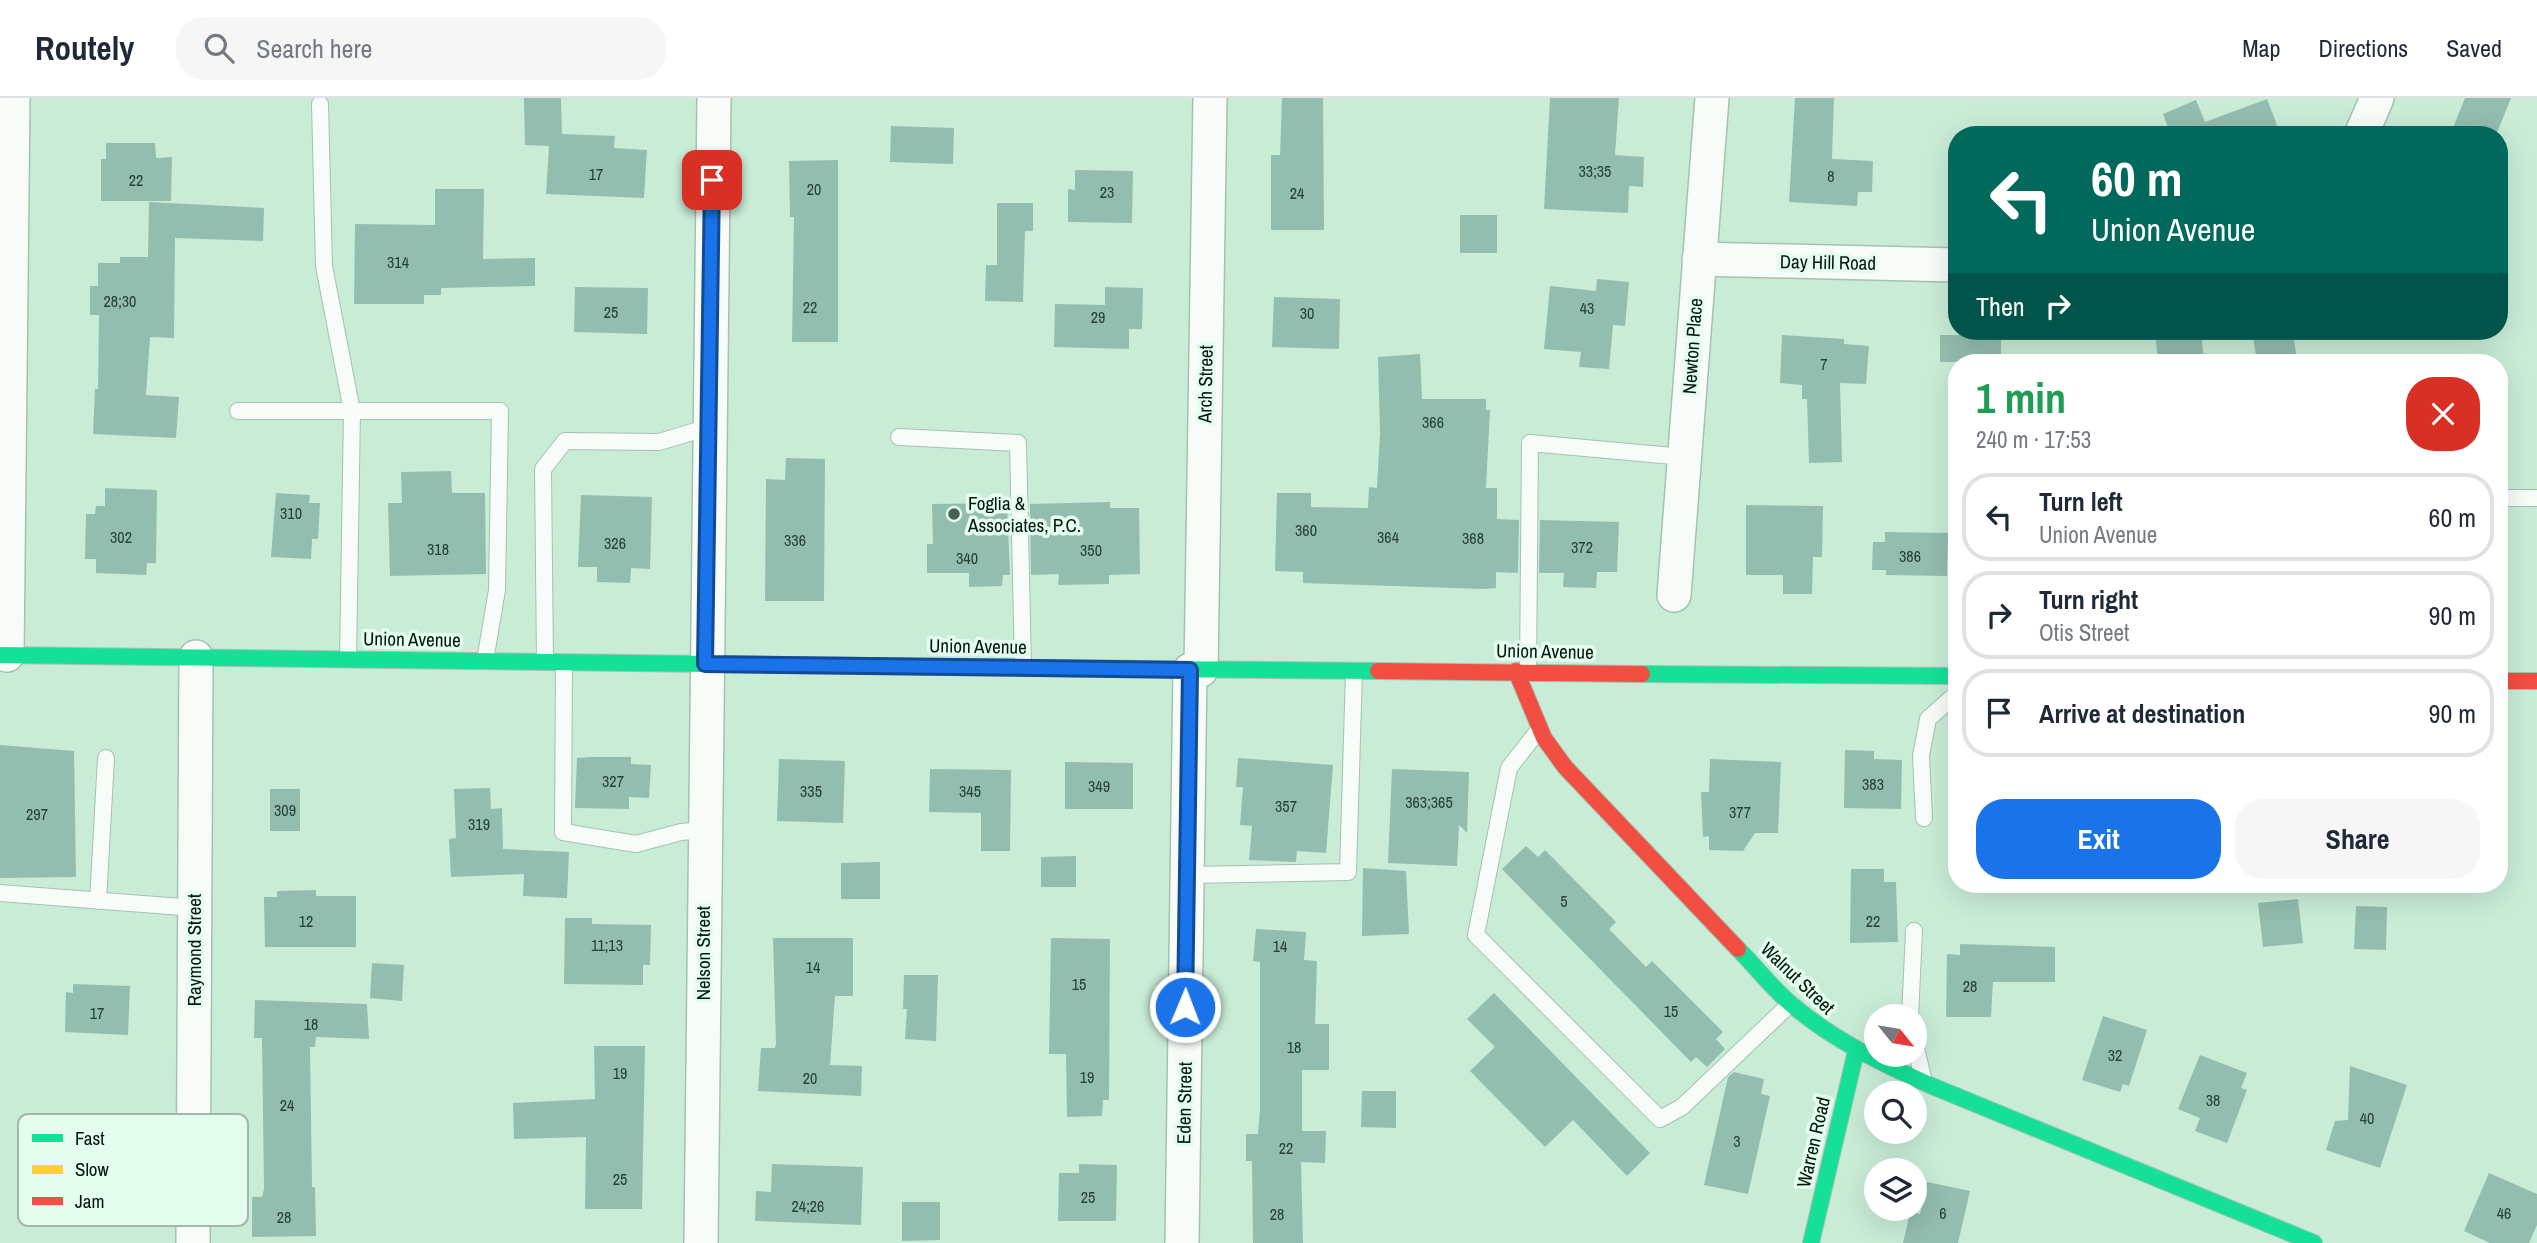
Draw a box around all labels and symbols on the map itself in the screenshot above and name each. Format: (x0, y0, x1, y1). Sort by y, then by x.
pin (682, 150, 742, 210)
house number: 33;35 (1579, 160, 1611, 182)
house number: 17 (589, 163, 603, 185)
house number: 8 (1827, 165, 1835, 187)
house number: 22 (129, 169, 143, 191)
house number: 20 (807, 178, 821, 200)
house number: 23 (1100, 181, 1114, 203)
house number: 24 (1290, 182, 1304, 204)
street label: Day Hill Road (1780, 248, 1876, 276)
house number: 314 (387, 251, 409, 273)
house number: 28;30 (104, 290, 136, 312)
house number: 22 (803, 296, 817, 318)
house number: 43 (1580, 297, 1594, 319)
street label: Newton Place (1676, 297, 1708, 395)
house number: 25 (604, 301, 618, 323)
house number: 30 (1300, 302, 1314, 324)
house number: 29 (1091, 306, 1105, 328)
street label: Arch Street (1191, 344, 1219, 424)
house number: 7 (1820, 353, 1828, 375)
house number: 366 (1422, 411, 1444, 433)
place label: Foglia & Associates, P.C. (967, 490, 1081, 538)
house number: 310 (280, 502, 302, 524)
marker: Foglia & Associates, P.C. (946, 506, 962, 522)
house number: 360 (1295, 519, 1317, 541)
house number: 302 (110, 526, 132, 548)
house number: 364 (1377, 526, 1399, 548)
house number: 368 (1462, 527, 1484, 549)
house number: 336 (784, 529, 806, 551)
house number: 326 (604, 532, 626, 554)
house number: 372 (1571, 536, 1593, 558)
house number: 318 (427, 538, 449, 560)
house number: 350 (1080, 539, 1102, 561)
house number: 386 (1899, 545, 1921, 567)
house number: 340 (956, 547, 978, 569)
street label: Union Avenue (363, 625, 461, 653)
street label: Union Avenue (929, 632, 1027, 660)
street label: Union Avenue (1496, 637, 1594, 665)
house number: 327 (602, 770, 624, 792)
house number: 383 (1862, 773, 1884, 795)
house number: 349 (1088, 775, 1110, 797)
house number: 335 (800, 780, 822, 802)
house number: 345 (959, 780, 981, 802)
house number: 363;365 (1405, 791, 1453, 813)
house number: 357 (1275, 795, 1297, 817)
house number: 309 (274, 799, 296, 821)
house number: 377 (1729, 801, 1751, 823)
house number: 297 (26, 803, 48, 825)
house number: 319 (468, 813, 490, 835)
house number: 5 (1560, 890, 1568, 912)
street label: Raymond Street (181, 893, 207, 1006)
street label: Nelson Street (690, 905, 716, 1000)
house number: 12 (299, 910, 313, 932)
house number: 22 (1866, 910, 1880, 932)
house number: 11;13 (591, 934, 623, 956)
house number: 14 (1273, 935, 1287, 957)
street label: Walnut Street (1755, 936, 1841, 1020)
house number: 14 (806, 956, 820, 978)
position arrow (1148, 970, 1222, 1044)
house number: 15 (1072, 973, 1086, 995)
house number: 28 (1963, 975, 1977, 997)
house number: 15 (1664, 1000, 1678, 1022)
house number: 17 (90, 1002, 104, 1024)
north arrow (1864, 1004, 1927, 1068)
house number: 18 (304, 1013, 318, 1035)
house number: 18 (1287, 1036, 1301, 1058)
house number: 32 (2108, 1044, 2122, 1066)
street label: Eden Street (1170, 1061, 1198, 1144)
house number: 19 (613, 1062, 627, 1084)
house number: 19 (1080, 1066, 1094, 1088)
house number: 20 (803, 1067, 817, 1089)
house number: 38 (2206, 1089, 2220, 1111)
house number: 24 (280, 1094, 294, 1116)
street label: Warren Road (1790, 1094, 1836, 1190)
house number: 40 (2360, 1107, 2374, 1129)
legend (18, 1114, 248, 1226)
text: Fast (75, 1125, 105, 1151)
house number: 3 (1733, 1130, 1741, 1152)
house number: 22 (1279, 1137, 1293, 1159)
text: Slow (75, 1156, 110, 1182)
house number: 25 (613, 1168, 627, 1190)
house number: 25 (1081, 1186, 1095, 1208)
text: Jam (75, 1188, 104, 1214)
house number: 24;26 (792, 1195, 824, 1217)
house number: 6 (1939, 1202, 1947, 1224)
house number: 46 (2497, 1202, 2511, 1224)
house number: 28 (1270, 1203, 1284, 1225)
house number: 28 (277, 1206, 291, 1228)

